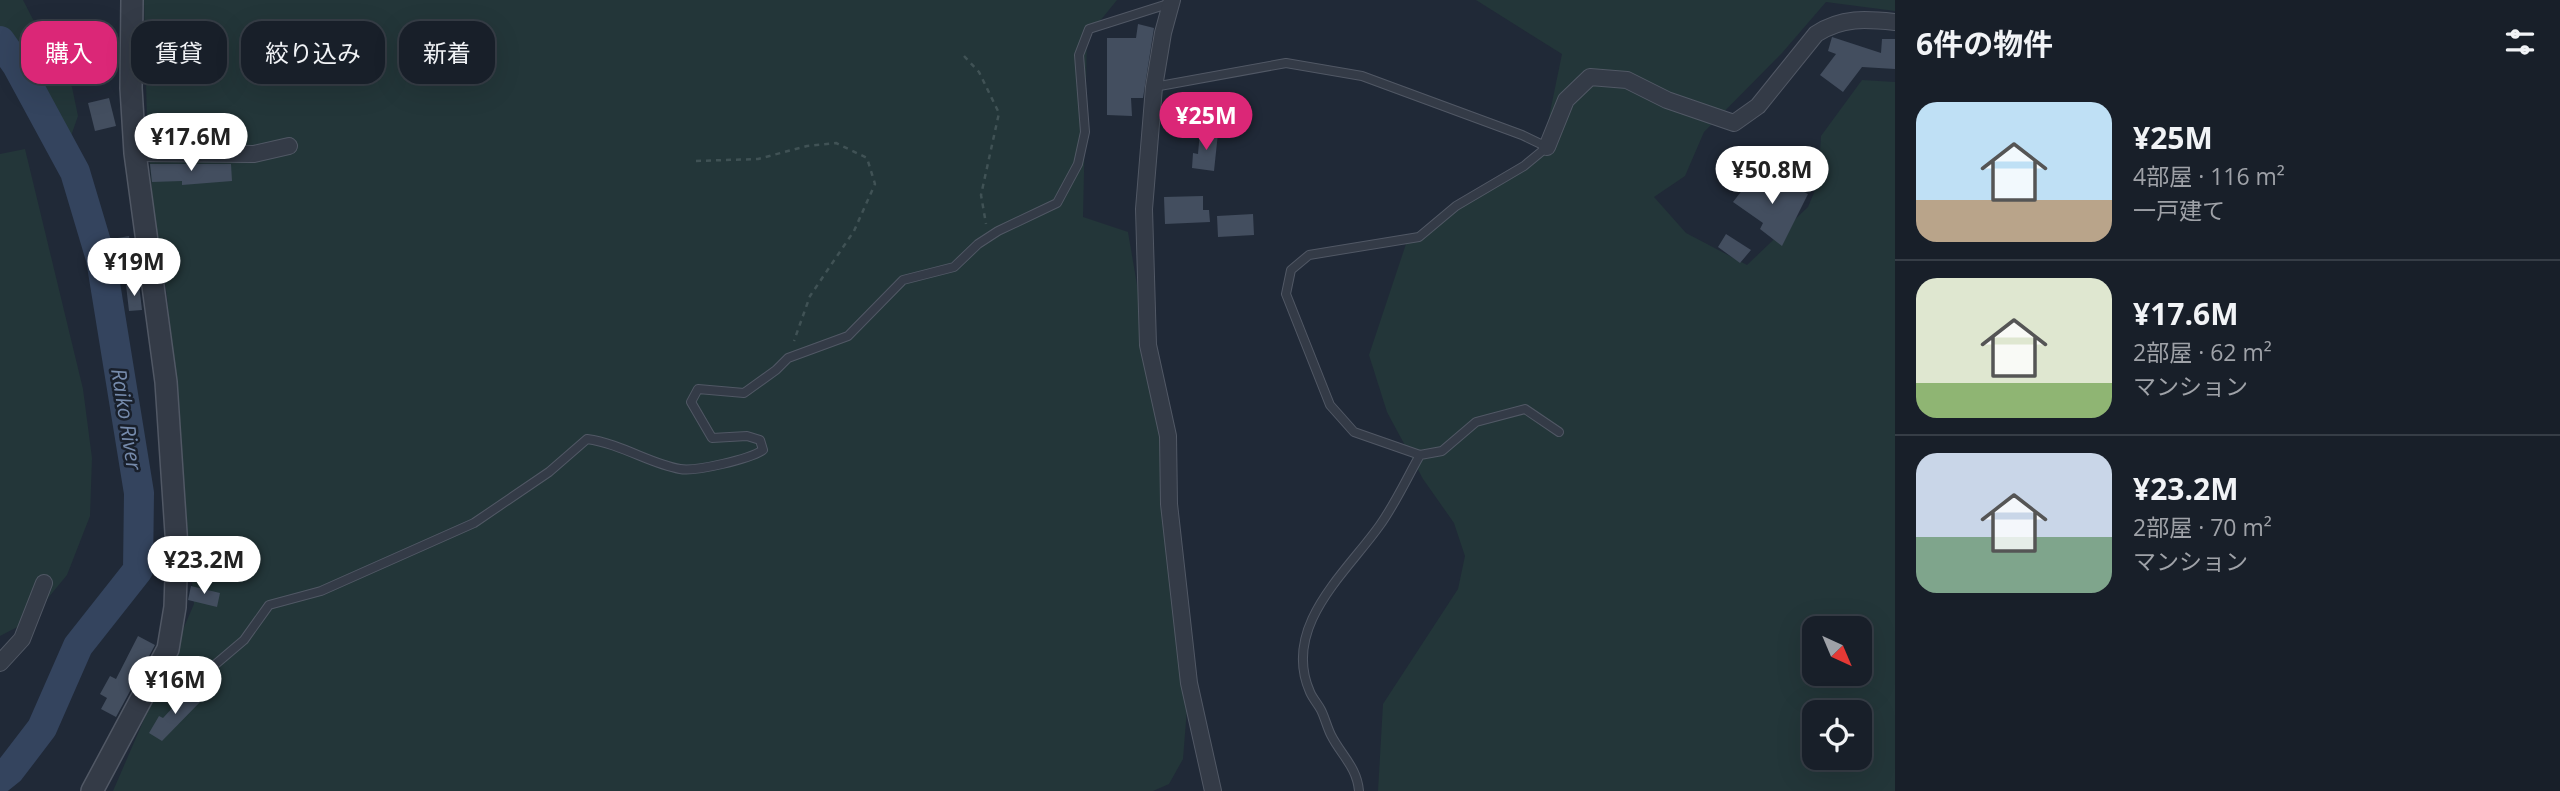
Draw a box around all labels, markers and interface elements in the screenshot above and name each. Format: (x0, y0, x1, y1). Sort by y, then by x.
chip: 購入 (21, 21, 117, 84)
chip: 賃貸 (131, 21, 227, 84)
chip: 絞り込み (241, 21, 385, 84)
chip: 新着 (399, 21, 495, 84)
text: 6件の物件 (1916, 23, 2053, 64)
icon: filters (2501, 23, 2539, 61)
pin: ¥25M (1165, 92, 1247, 152)
text: ¥25M (1175, 99, 1237, 131)
pin: ¥17.6M (134, 114, 248, 173)
text: ¥25M (2133, 117, 2213, 158)
text: ¥17.6M (151, 120, 231, 152)
icon: home (1972, 130, 2056, 214)
pin: ¥50.8M (1715, 146, 1829, 206)
text: ¥50.8M (1732, 153, 1812, 185)
text: 4部屋 · 116 m² (2133, 160, 2285, 192)
text: 一戸建て (2133, 194, 2225, 226)
pin: ¥19M (93, 238, 175, 298)
text: ¥19M (103, 245, 165, 277)
text: ¥17.6M (2133, 293, 2238, 334)
icon: home (1972, 306, 2056, 390)
text: 2部屋 · 62 m² (2133, 336, 2272, 368)
water label: Raiko River (105, 366, 149, 472)
text: マンション (2133, 370, 2248, 402)
text: ¥23.2M (2133, 468, 2238, 509)
icon: home (1972, 481, 2056, 565)
text: 2部屋 · 70 m² (2133, 511, 2272, 543)
pin: ¥23.2M (147, 536, 261, 596)
text: ¥23.2M (164, 543, 244, 575)
text: マンション (2133, 545, 2248, 577)
north arrow (1802, 616, 1872, 686)
map controls (1802, 616, 1872, 770)
pin: ¥16M (134, 656, 216, 716)
text: ¥16M (144, 663, 206, 695)
button: locate (1802, 700, 1872, 770)

